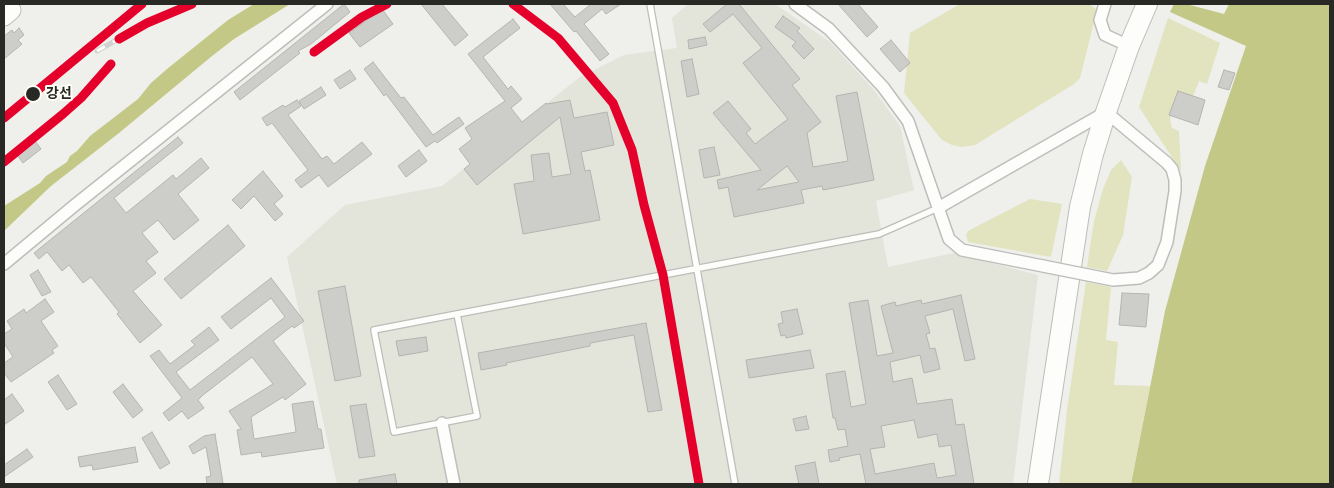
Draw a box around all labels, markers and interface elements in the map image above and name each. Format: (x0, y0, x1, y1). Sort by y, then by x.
marker: 강선 (24, 85, 42, 103)
place label: 강선 (46, 86, 72, 102)

